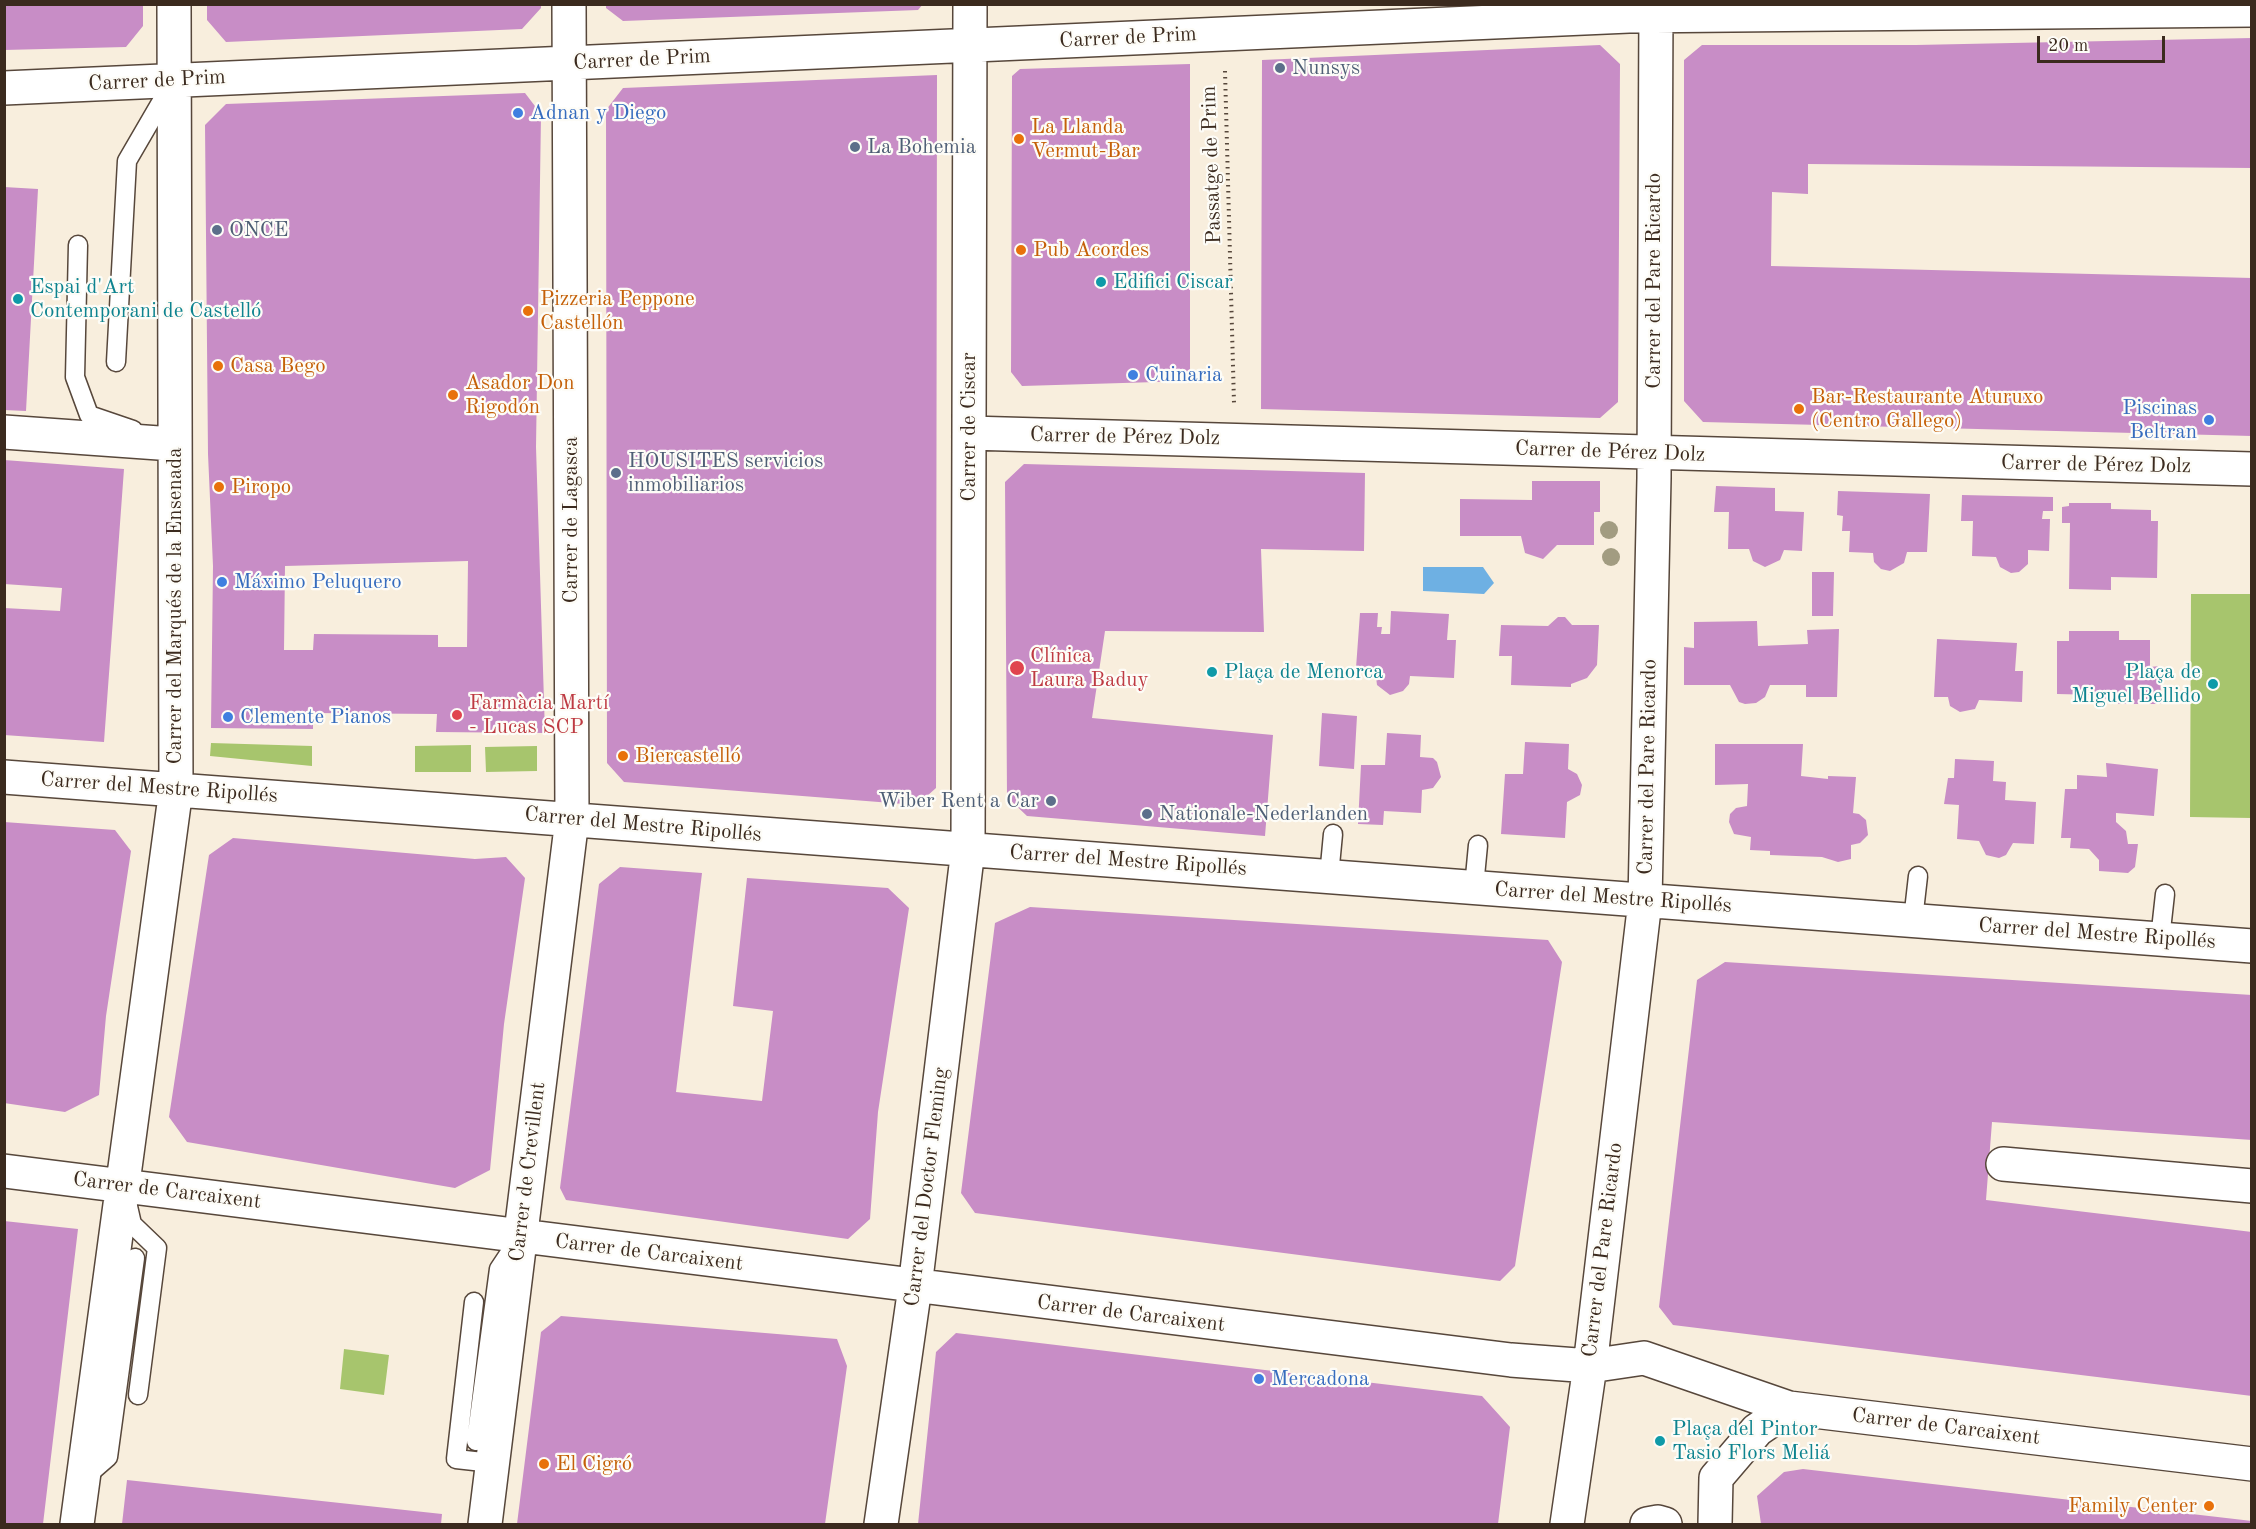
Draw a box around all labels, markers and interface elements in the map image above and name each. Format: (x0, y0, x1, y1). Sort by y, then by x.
street label: Carrer de Prim (1059, 22, 1197, 54)
scale bar (2040, 24, 2168, 62)
text: 20 m (2048, 37, 2088, 55)
street label: Carrer de Prim (573, 44, 711, 76)
place label: Nunsys (1292, 55, 1360, 81)
marker: Nunsys (1273, 61, 1287, 75)
street label: Carrer de Prim (88, 65, 226, 97)
street label: Passatge de Prim (1197, 85, 1227, 245)
place label: Adnan y Diego (530, 100, 666, 126)
marker: Adnan y Diego (511, 106, 525, 120)
place label: La Llanda Vermut-Bar (1031, 114, 1140, 164)
marker: La Llanda Vermut-Bar (1012, 132, 1026, 146)
place label: La Bohemia (867, 134, 976, 160)
marker: La Bohemia (848, 140, 862, 154)
street label: Carrer del Pare Ricardo (1641, 173, 1667, 389)
place label: ONCE (229, 217, 288, 243)
marker: ONCE (210, 223, 224, 237)
place label: Pub Acordes (1033, 237, 1149, 263)
marker: Pub Acordes (1014, 243, 1028, 257)
place label: Edifici Ciscar (1113, 269, 1233, 295)
place label: Espai d'Art Contemporani de Castelló (30, 274, 262, 324)
marker: Edifici Ciscar (1094, 275, 1108, 289)
place label: Pizzeria Peppone Castellón (540, 286, 695, 336)
marker: Espai d'Art Contemporani de Castelló (11, 292, 25, 306)
marker: Pizzeria Peppone Castellón (521, 304, 535, 318)
street label: Carrer de Ciscar (956, 352, 982, 502)
place label: Casa Bego (230, 353, 326, 379)
marker: Casa Bego (211, 359, 225, 373)
place label: Cuinaria (1145, 362, 1222, 388)
marker: Cuinaria (1126, 368, 1140, 382)
place label: Asador Don Rigodón (465, 370, 575, 420)
place label: Bar-Restaurante Aturuxo (Centro Gallego) (1811, 384, 2043, 434)
marker: Asador Don Rigodón (446, 388, 460, 402)
place label: Piscinas Beltran (2122, 395, 2197, 445)
marker: Bar-Restaurante Aturuxo (Centro Gallego) (1792, 402, 1806, 416)
marker: Piscinas Beltran (2202, 413, 2216, 427)
street label: Carrer de Pérez Dolz (1030, 423, 1220, 451)
street label: Carrer de Lagasca (558, 436, 584, 604)
street label: Carrer de Pérez Dolz (1514, 436, 1706, 468)
street label: Carrer del Marqués de la Ensenada (162, 447, 188, 765)
place label: HOUSITES servicios inmobiliarios (628, 448, 823, 498)
street label: Carrer de Pérez Dolz (2001, 451, 2191, 479)
marker: HOUSITES servicios inmobiliarios (609, 466, 623, 480)
place label: Piropo (231, 474, 291, 500)
marker: Piropo (212, 480, 226, 494)
place label: Máximo Peluquero (234, 569, 402, 595)
marker: Máximo Peluquero (215, 575, 229, 589)
place label: Clínica Laura Baduy (1030, 643, 1149, 693)
marker: Clínica Laura Baduy (1008, 659, 1026, 677)
place label: Plaça de Menorca (1224, 659, 1383, 685)
street label: Carrer del Pare Ricardo (1634, 659, 1662, 875)
place label: Plaça de Miguel Bellido (2071, 659, 2201, 709)
marker: Plaça de Menorca (1205, 665, 1219, 679)
marker: Plaça de Miguel Bellido (2206, 677, 2220, 691)
place label: Farmàcia Martí - Lucas SCP (469, 690, 609, 740)
place label: Clemente Pianos (240, 704, 391, 730)
marker: Farmàcia Martí - Lucas SCP (450, 708, 464, 722)
marker: Clemente Pianos (221, 710, 235, 724)
place label: Biercastelló (635, 743, 741, 769)
marker: Biercastelló (616, 749, 630, 763)
street label: Carrer del Mestre Ripollés (39, 767, 279, 809)
place label: Wiber Rent a Car (878, 788, 1039, 814)
marker: Wiber Rent a Car (1044, 794, 1058, 808)
place label: Nationale-Nederlanden (1159, 801, 1368, 827)
street label: Carrer del Mestre Ripollés (523, 802, 763, 848)
marker: Nationale-Nederlanden (1140, 807, 1154, 821)
street label: Carrer del Mestre Ripollés (1008, 840, 1248, 882)
street label: Carrer del Mestre Ripollés (1493, 877, 1733, 919)
street label: Carrer del Mestre Ripollés (1977, 913, 2217, 955)
street label: Carrer del Doctor Fleming (900, 1066, 954, 1308)
street label: Carrer de Crevillent (504, 1081, 552, 1263)
street label: Carrer del Pare Ricardo (1577, 1141, 1629, 1359)
street label: Carrer de Carcaixent (72, 1167, 262, 1215)
street label: Carrer de Carcaixent (554, 1229, 744, 1277)
street label: Carrer de Carcaixent (1036, 1290, 1226, 1338)
place label: Mercadona (1271, 1366, 1369, 1392)
marker: Mercadona (1252, 1372, 1266, 1386)
street label: Carrer de Carcaixent (1851, 1403, 2041, 1451)
place label: Plaça del Pintor Tasio Flors Meliá (1672, 1416, 1830, 1466)
marker: Plaça del Pintor Tasio Flors Meliá (1653, 1434, 1667, 1448)
place label: El Cigró (556, 1451, 632, 1477)
marker: El Cigró (537, 1457, 551, 1471)
place label: Family Center (2068, 1493, 2197, 1519)
marker: Family Center (2202, 1499, 2216, 1513)

